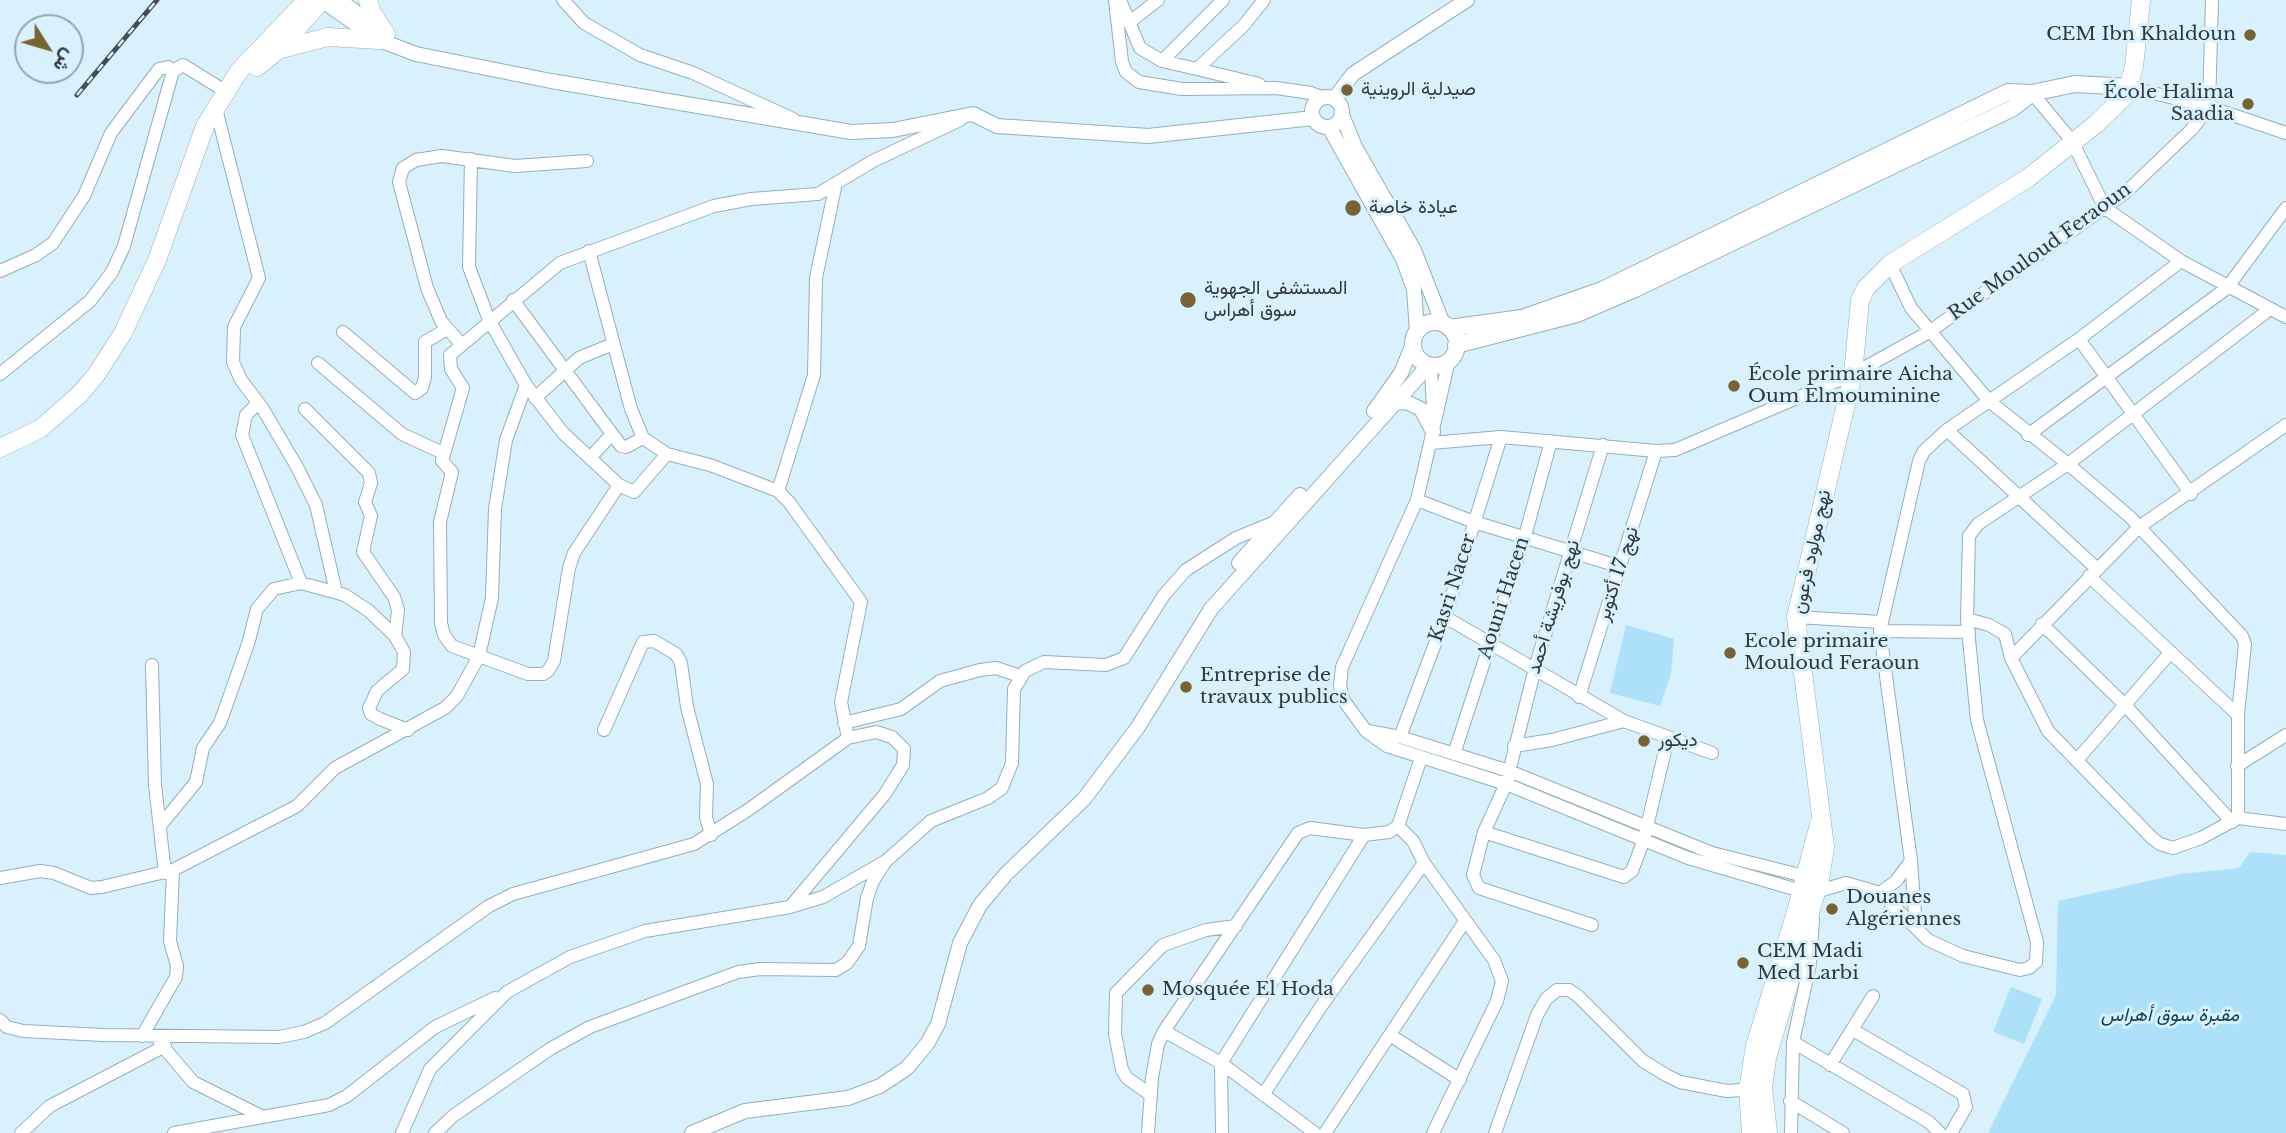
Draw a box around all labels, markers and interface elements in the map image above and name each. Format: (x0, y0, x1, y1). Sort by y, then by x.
north arrow (14, 14, 84, 84)
place label: CEM Ibn Khaldoun (2046, 24, 2236, 46)
marker: CEM Ibn Khaldoun (2242, 27, 2258, 43)
text: ش (49, 45, 81, 77)
place label: صيدلية الروينية (1361, 79, 1476, 101)
marker: صيدلية الروينية (1339, 82, 1355, 98)
place label: École Halima Saadia (2103, 82, 2234, 126)
marker: École Halima Saadia (2240, 96, 2256, 112)
street label: Rue Mouloud Feraoun (1944, 178, 2136, 326)
place label: عيادة خاصة (1369, 197, 1458, 219)
marker: عيادة خاصة (1343, 198, 1363, 218)
place label: المستشفى الجهوية سوق أهراس (1204, 278, 1347, 322)
marker: المستشفى الجهوية سوق أهراس (1178, 290, 1198, 310)
place label: École primaire Aicha Oum Elmouminine (1748, 364, 1953, 408)
marker: École primaire Aicha Oum Elmouminine (1726, 378, 1742, 394)
street label: نهج مولود فرعون (1788, 488, 1836, 616)
street label: نهج 17 أكتوبر (1592, 524, 1644, 624)
street label: Kasri Nacer (1425, 531, 1481, 645)
street label: Aouni Hacen (1474, 534, 1534, 662)
street label: نهج بوفريشة أحمد (1523, 537, 1585, 677)
place label: Ecole primaire Mouloud Feraoun (1744, 631, 1920, 675)
marker: Ecole primaire Mouloud Feraoun (1722, 645, 1738, 661)
place label: Entreprise de travaux publics (1200, 665, 1348, 709)
marker: Entreprise de travaux publics (1178, 679, 1194, 695)
place label: ديكور (1658, 730, 1698, 752)
marker: ديكور (1636, 733, 1652, 749)
place label: Douanes Algériennes (1846, 887, 1961, 931)
marker: Douanes Algériennes (1824, 901, 1840, 917)
place label: CEM Madi Med Larbi (1757, 941, 1863, 985)
marker: CEM Madi Med Larbi (1735, 955, 1751, 971)
place label: Mosquée El Hoda (1162, 979, 1334, 1001)
marker: Mosquée El Hoda (1140, 982, 1156, 998)
park label: مقبرة سوق أهراس (2101, 1005, 2239, 1027)

